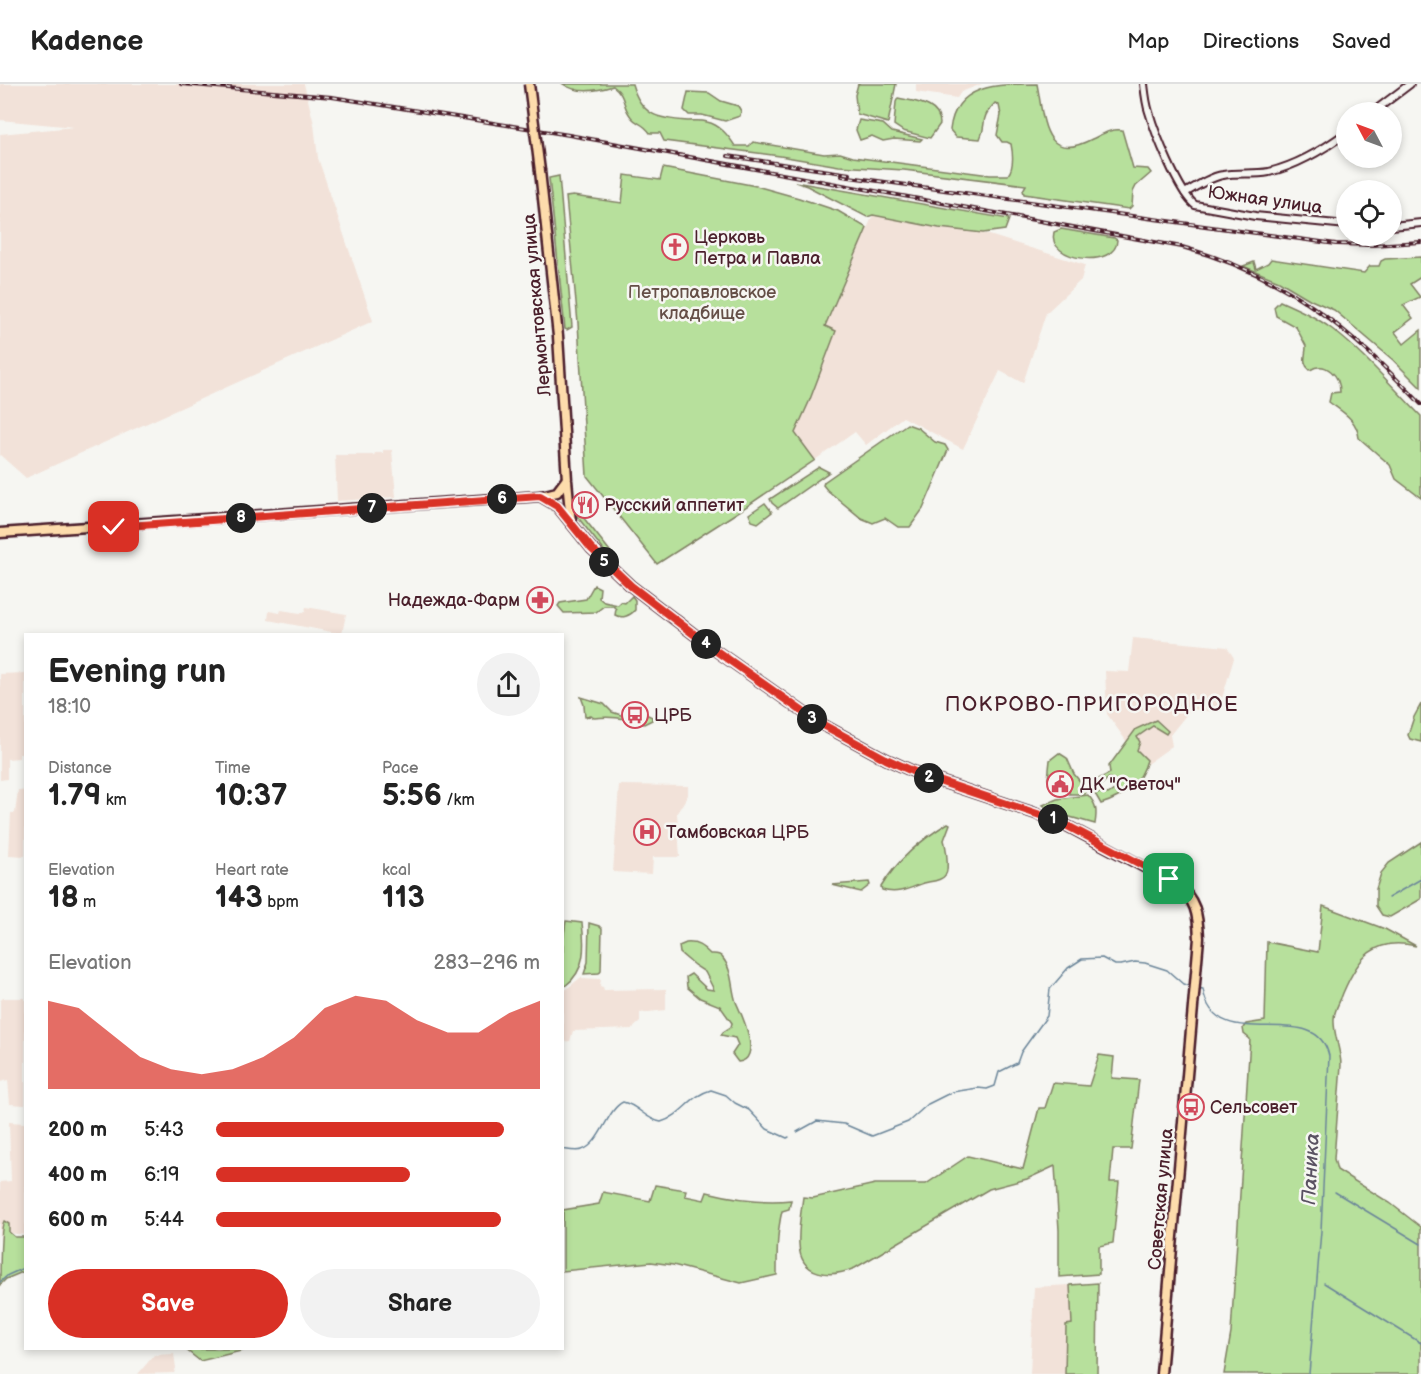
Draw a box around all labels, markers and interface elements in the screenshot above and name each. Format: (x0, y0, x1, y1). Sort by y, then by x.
text: Kadence (30, 25, 143, 58)
text: Map (1127, 29, 1170, 54)
text: Directions (1203, 29, 1299, 54)
text: Saved (1332, 29, 1391, 54)
north arrow (1336, 102, 1402, 168)
map controls (1336, 102, 1402, 246)
button: locate (1336, 180, 1402, 246)
street label: Южная улица (1206, 182, 1324, 218)
street label: Лермонтовская улица (519, 212, 556, 398)
place label: Церковь Петра и Павла (694, 227, 821, 269)
church icon: Церковь Петра и Павла (660, 232, 690, 262)
park label: Петропавловское кладбище (628, 282, 776, 324)
pin: 6 (487, 484, 517, 514)
text: 6 (497, 489, 507, 508)
restaurant icon: Русский аппетит (570, 490, 600, 520)
pin: 7 (357, 493, 387, 523)
place label: Русский аппетит (604, 495, 745, 516)
text: 7 (368, 498, 376, 517)
pin (88, 501, 139, 552)
pin: 8 (226, 503, 256, 533)
text: 8 (236, 508, 246, 527)
icon: check (97, 510, 130, 543)
pin: 5 (589, 547, 619, 577)
text: 5 (599, 552, 609, 571)
pharmacy icon: Надежда-Фарм (525, 585, 555, 615)
place label: Надежда-Фарм (388, 590, 520, 611)
pin: 4 (691, 629, 721, 659)
text: 4 (701, 634, 711, 653)
text: Evening run (48, 652, 226, 692)
button: share (477, 653, 540, 716)
district label: ПОКРОВО-ПРИГОРОДНОЕ (945, 692, 1239, 717)
text: 18:10 (48, 695, 91, 719)
bus stop icon: ЦРБ (620, 700, 650, 730)
pin: 3 (797, 704, 827, 734)
place label: ЦРБ (654, 705, 692, 726)
text: 3 (807, 709, 817, 728)
text: Distance (48, 759, 112, 778)
text: Time (215, 759, 250, 778)
text: Pace (382, 759, 418, 778)
pin: 2 (914, 763, 944, 793)
text: 2 (924, 768, 934, 787)
public building icon: ДК "Светоч" (1045, 769, 1075, 799)
place label: ДК "Светоч" (1080, 774, 1181, 795)
text: 1.79 (48, 778, 101, 814)
text: 10:37 (215, 778, 288, 814)
text: 5:56 (382, 778, 442, 814)
text: km (101, 791, 127, 810)
text: /km (442, 791, 475, 810)
pin: 1 (1038, 804, 1068, 834)
text: 1 (1050, 809, 1056, 828)
hospital icon: Тамбовская ЦРБ (632, 817, 662, 847)
place label: Тамбовская ЦРБ (666, 822, 809, 843)
pin (1143, 853, 1194, 904)
text: Elevation (48, 861, 115, 880)
text: Heart rate (215, 861, 289, 880)
text: kcal (382, 861, 411, 880)
icon: arrive (1152, 862, 1185, 895)
text: 18 (48, 880, 79, 916)
text: 143 (215, 880, 263, 916)
text: 113 (382, 880, 425, 916)
text: m (79, 893, 96, 912)
text: bpm (263, 893, 299, 912)
text: Elevation (48, 951, 131, 975)
text: 283–296 m (434, 951, 540, 975)
bus stop icon: Сельсовет (1176, 1092, 1206, 1122)
place label: Сельсовет (1210, 1097, 1298, 1118)
text: 200 m (48, 1118, 107, 1142)
text: 5:43 (144, 1118, 184, 1142)
street label: Советская улица (1144, 1127, 1178, 1271)
water label: Паника (1297, 1133, 1325, 1205)
text: 400 m (48, 1163, 107, 1187)
text: 6:19 (144, 1163, 180, 1187)
text: 600 m (48, 1208, 108, 1232)
text: 5:44 (144, 1208, 184, 1232)
button: Save (48, 1269, 288, 1338)
button: Share (300, 1269, 540, 1338)

